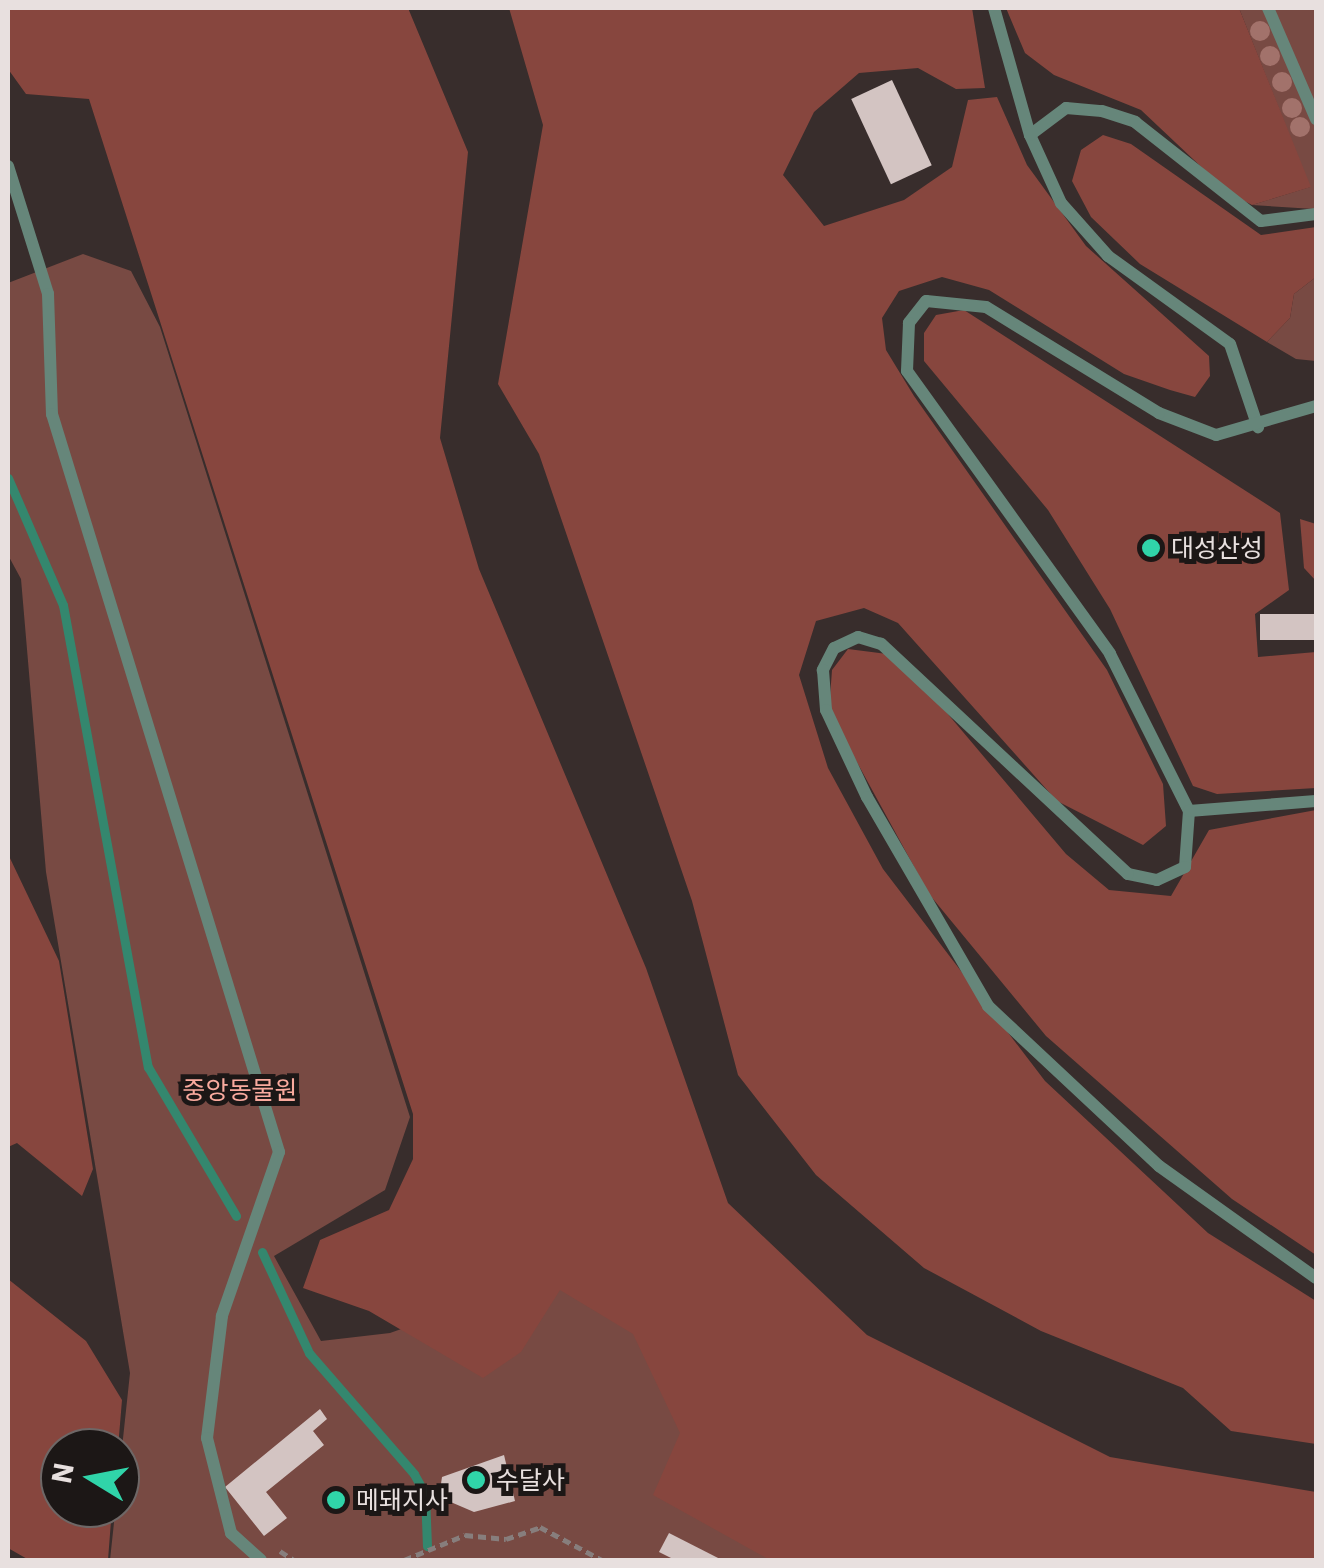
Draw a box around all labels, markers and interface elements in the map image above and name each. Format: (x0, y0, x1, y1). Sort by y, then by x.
place label: 대성산성 (1171, 533, 1263, 563)
marker: 대성산성 (1140, 537, 1162, 559)
park label: 중앙동물원 (183, 1075, 297, 1105)
north arrow (40, 1428, 140, 1528)
text: N (42, 1460, 82, 1486)
place label: 수달사 (496, 1465, 565, 1495)
marker: 수달사 (465, 1469, 487, 1491)
place label: 메돼지사 (356, 1485, 448, 1515)
marker: 메돼지사 (325, 1489, 347, 1511)

